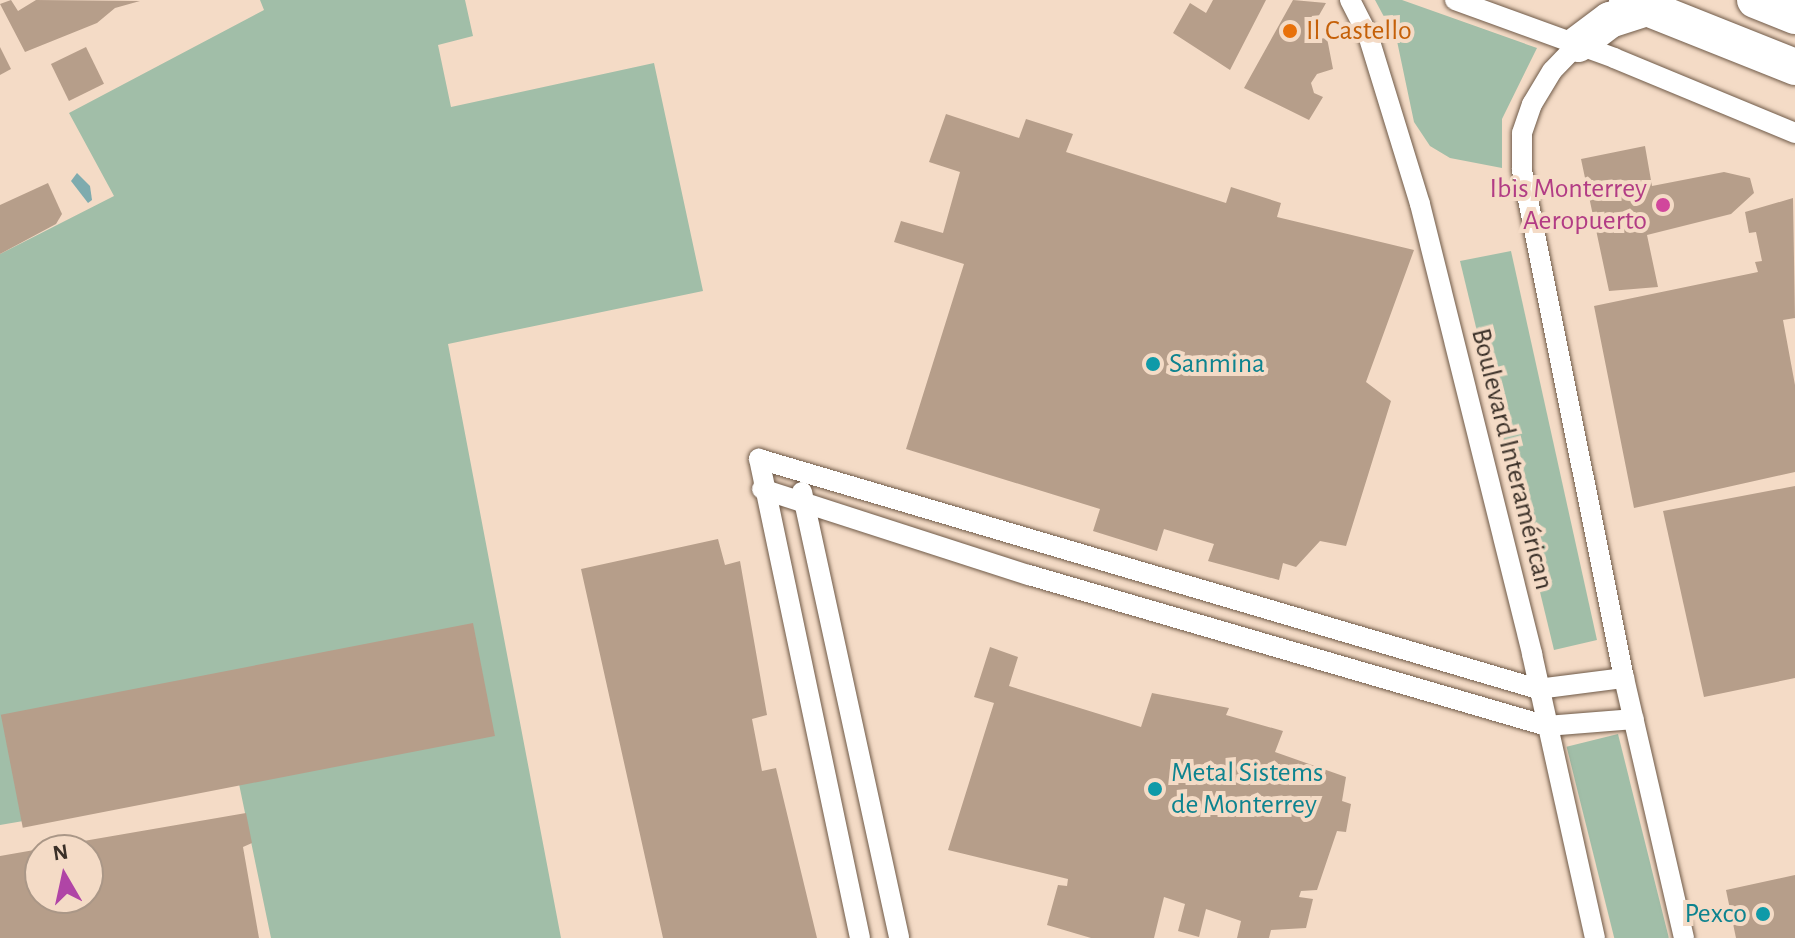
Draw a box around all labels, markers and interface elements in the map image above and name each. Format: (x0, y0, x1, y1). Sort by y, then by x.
place label: Il Castello (1306, 14, 1412, 48)
marker: Il Castello (1281, 22, 1299, 40)
place label: Ibis Monterrey Aeropuerto (1490, 172, 1647, 238)
marker: Ibis Monterrey Aeropuerto (1654, 196, 1672, 214)
street label: Boulevard Interamérican (1463, 325, 1561, 593)
place label: Sanmina (1169, 347, 1265, 381)
marker: Sanmina (1144, 355, 1162, 373)
place label: Metal Sistems de Monterrey (1171, 756, 1323, 822)
marker: Metal Sistems de Monterrey (1146, 780, 1164, 798)
north arrow (24, 834, 104, 914)
text: N (51, 840, 70, 864)
place label: Pexco (1684, 897, 1747, 931)
marker: Pexco (1754, 905, 1772, 923)

